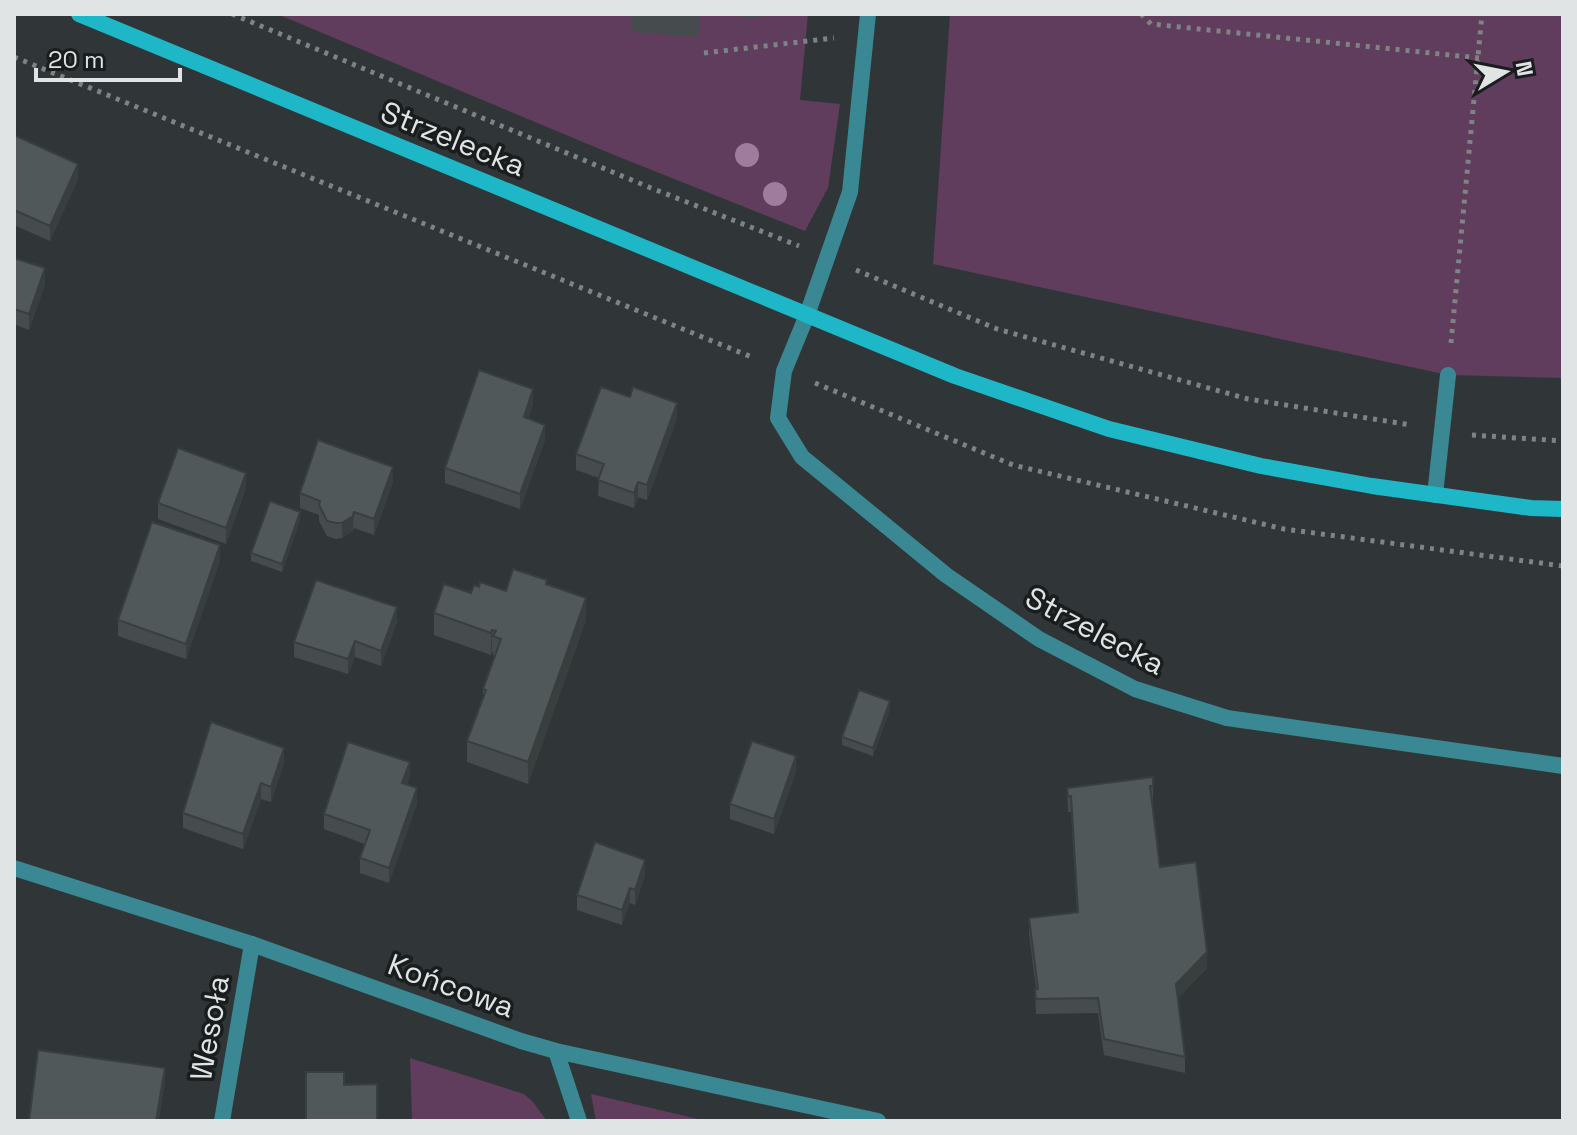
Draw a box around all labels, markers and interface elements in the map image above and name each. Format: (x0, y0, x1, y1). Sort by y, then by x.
scale bar (36, 32, 180, 82)
north arrow (1465, 32, 1545, 112)
text: 20 m (48, 44, 105, 75)
text: N (1510, 59, 1540, 78)
street label: Strzelecka (375, 92, 531, 185)
street label: Strzelecka (1019, 578, 1172, 684)
street label: Końcowa (383, 945, 520, 1026)
street label: Wesoła (181, 972, 238, 1084)

